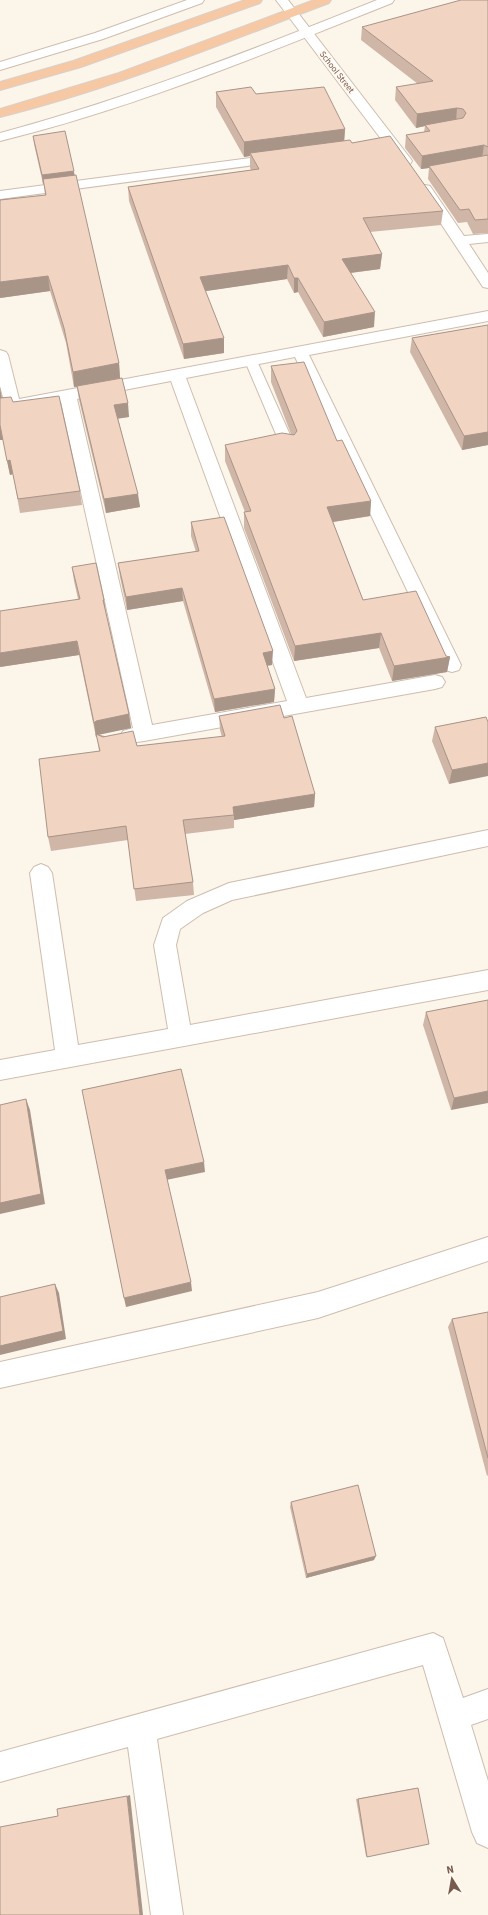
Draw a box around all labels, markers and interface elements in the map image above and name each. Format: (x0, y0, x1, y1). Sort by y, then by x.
street label: School Street (316, 49, 357, 96)
north arrow (432, 1859, 472, 1899)
text: N (445, 1862, 455, 1878)

